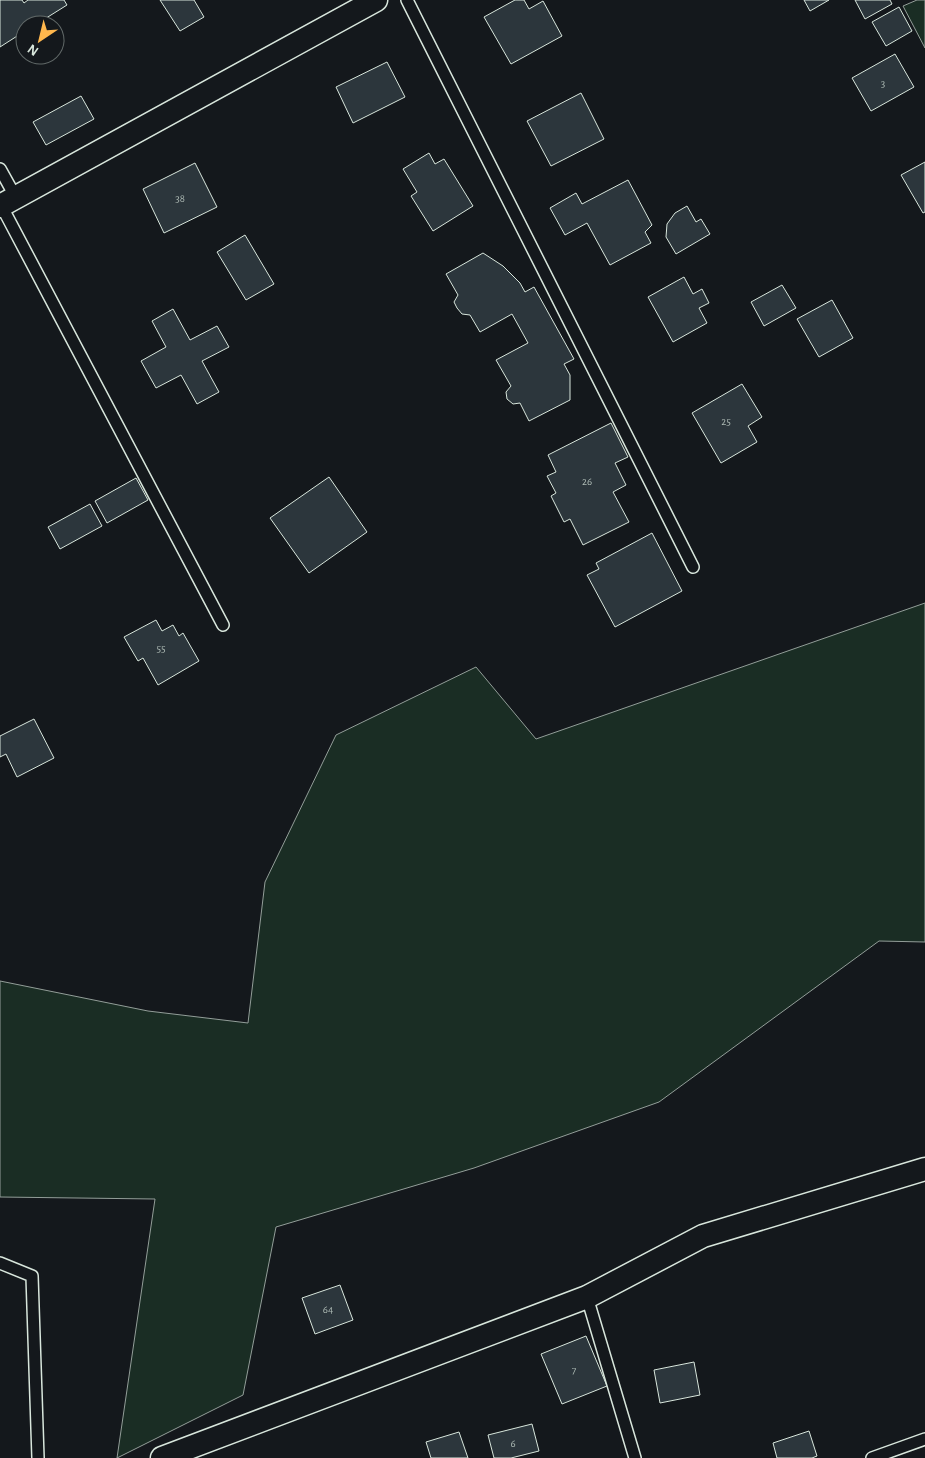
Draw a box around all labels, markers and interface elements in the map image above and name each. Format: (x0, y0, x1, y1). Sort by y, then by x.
north arrow (15, 15, 65, 65)
text: N (25, 41, 41, 58)
house number: 3 (881, 78, 886, 89)
house number: 38 (175, 193, 185, 204)
house number: 25 (721, 416, 731, 427)
house number: 26 (582, 476, 592, 487)
house number: 55 (156, 643, 166, 654)
house number: 64 (323, 1304, 333, 1315)
house number: 7 (572, 1365, 577, 1376)
house number: 6 (510, 1438, 516, 1449)

